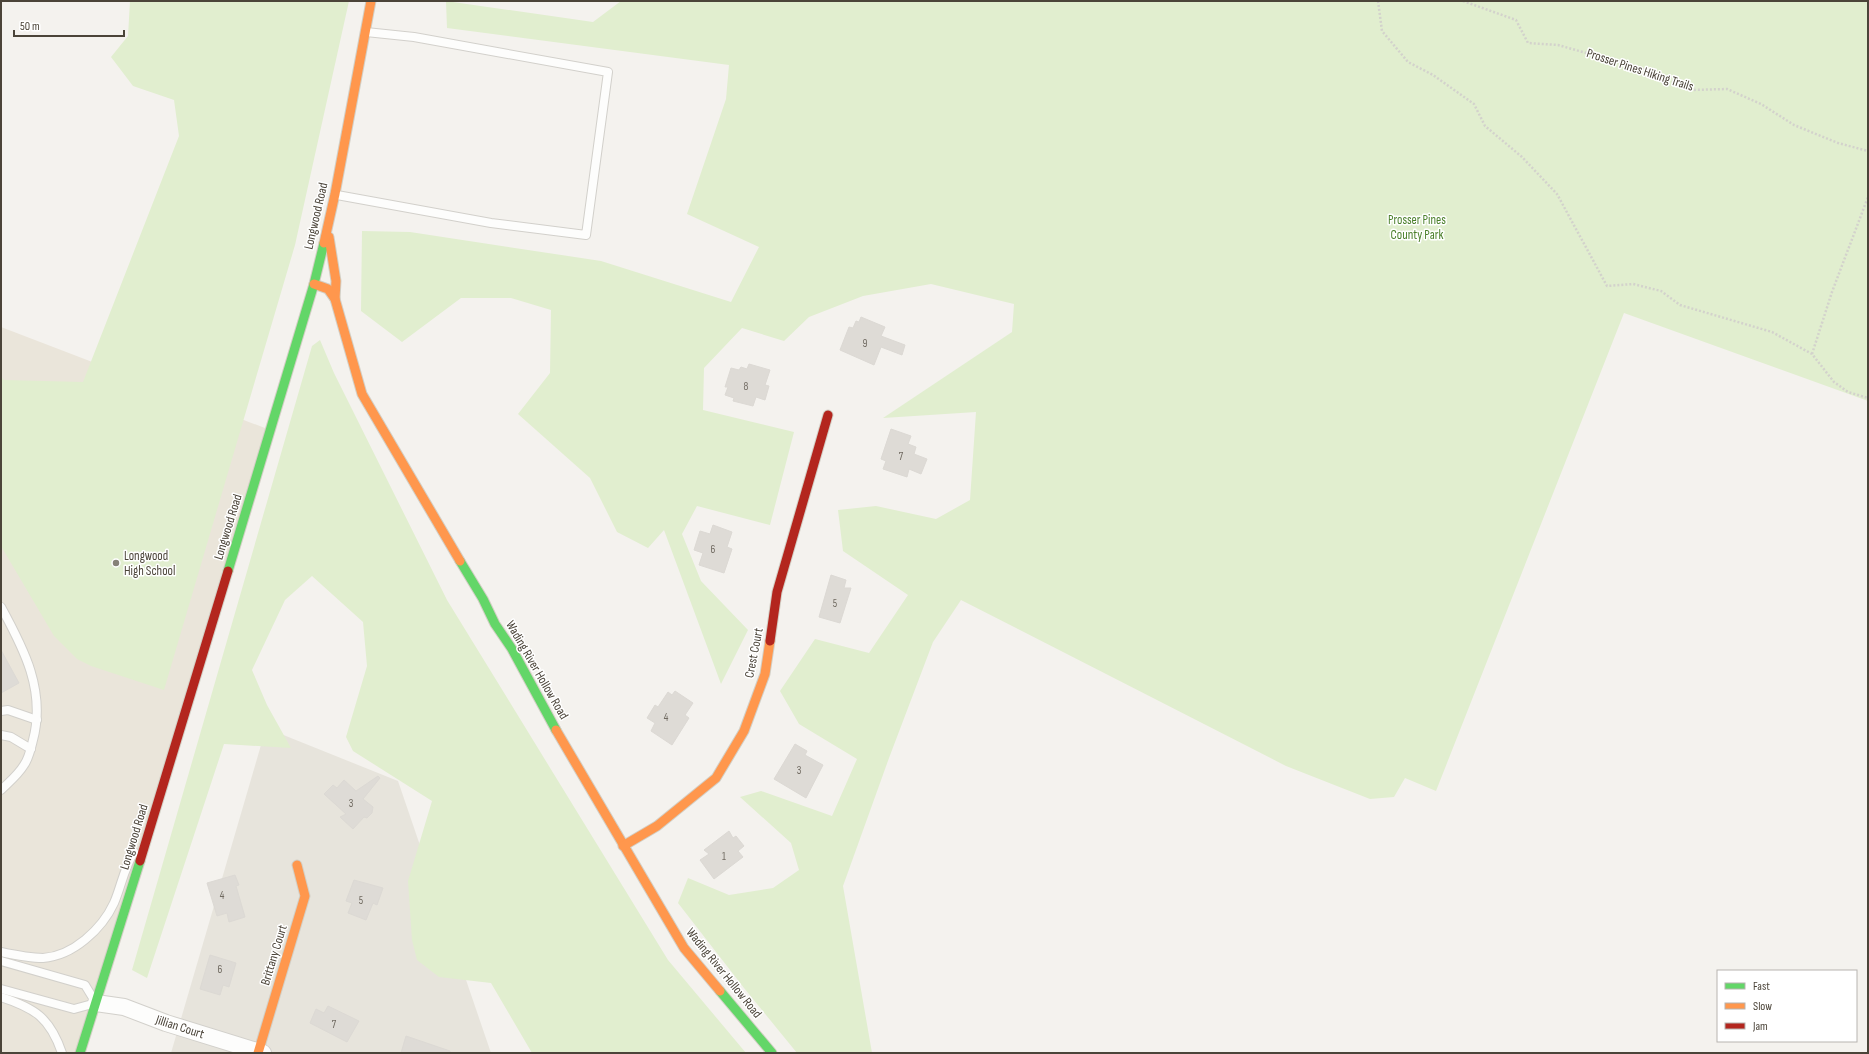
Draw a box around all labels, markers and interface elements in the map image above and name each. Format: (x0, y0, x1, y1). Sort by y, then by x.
scale bar (14, 12, 124, 38)
text: 50 m (20, 19, 40, 34)
street label: Prosser Pines Hiking Trails (1584, 45, 1696, 95)
street label: Longwood Road (301, 181, 331, 251)
park label: Prosser Pines County Park (1388, 212, 1446, 243)
house number: 9 (863, 337, 868, 350)
house number: 8 (744, 380, 749, 393)
house number: 7 (899, 450, 904, 463)
street label: Longwood Road (210, 492, 246, 562)
house number: 6 (711, 543, 716, 556)
place label: Longwood High School (124, 548, 175, 579)
marker: Longwood High School (111, 558, 121, 568)
house number: 5 (833, 597, 837, 610)
street label: Wading River Hollow Road (502, 618, 572, 722)
street label: Crest Court (741, 627, 767, 679)
house number: 4 (664, 711, 669, 724)
house number: 3 (797, 764, 802, 777)
house number: 3 (349, 797, 354, 810)
street label: Longwood Road (116, 802, 152, 872)
house number: 1 (722, 850, 726, 863)
house number: 4 (220, 889, 225, 902)
house number: 5 (359, 894, 363, 907)
street label: Brittany Court (257, 923, 291, 987)
street label: Wading River Hollow Road (683, 925, 765, 1021)
house number: 6 (218, 963, 223, 976)
legend (1717, 970, 1857, 1042)
text: Fast (1753, 979, 1770, 994)
text: Slow (1753, 999, 1772, 1014)
street label: Jillian Court (153, 1011, 206, 1042)
house number: 7 (332, 1018, 337, 1031)
text: Jam (1752, 1019, 1768, 1034)

